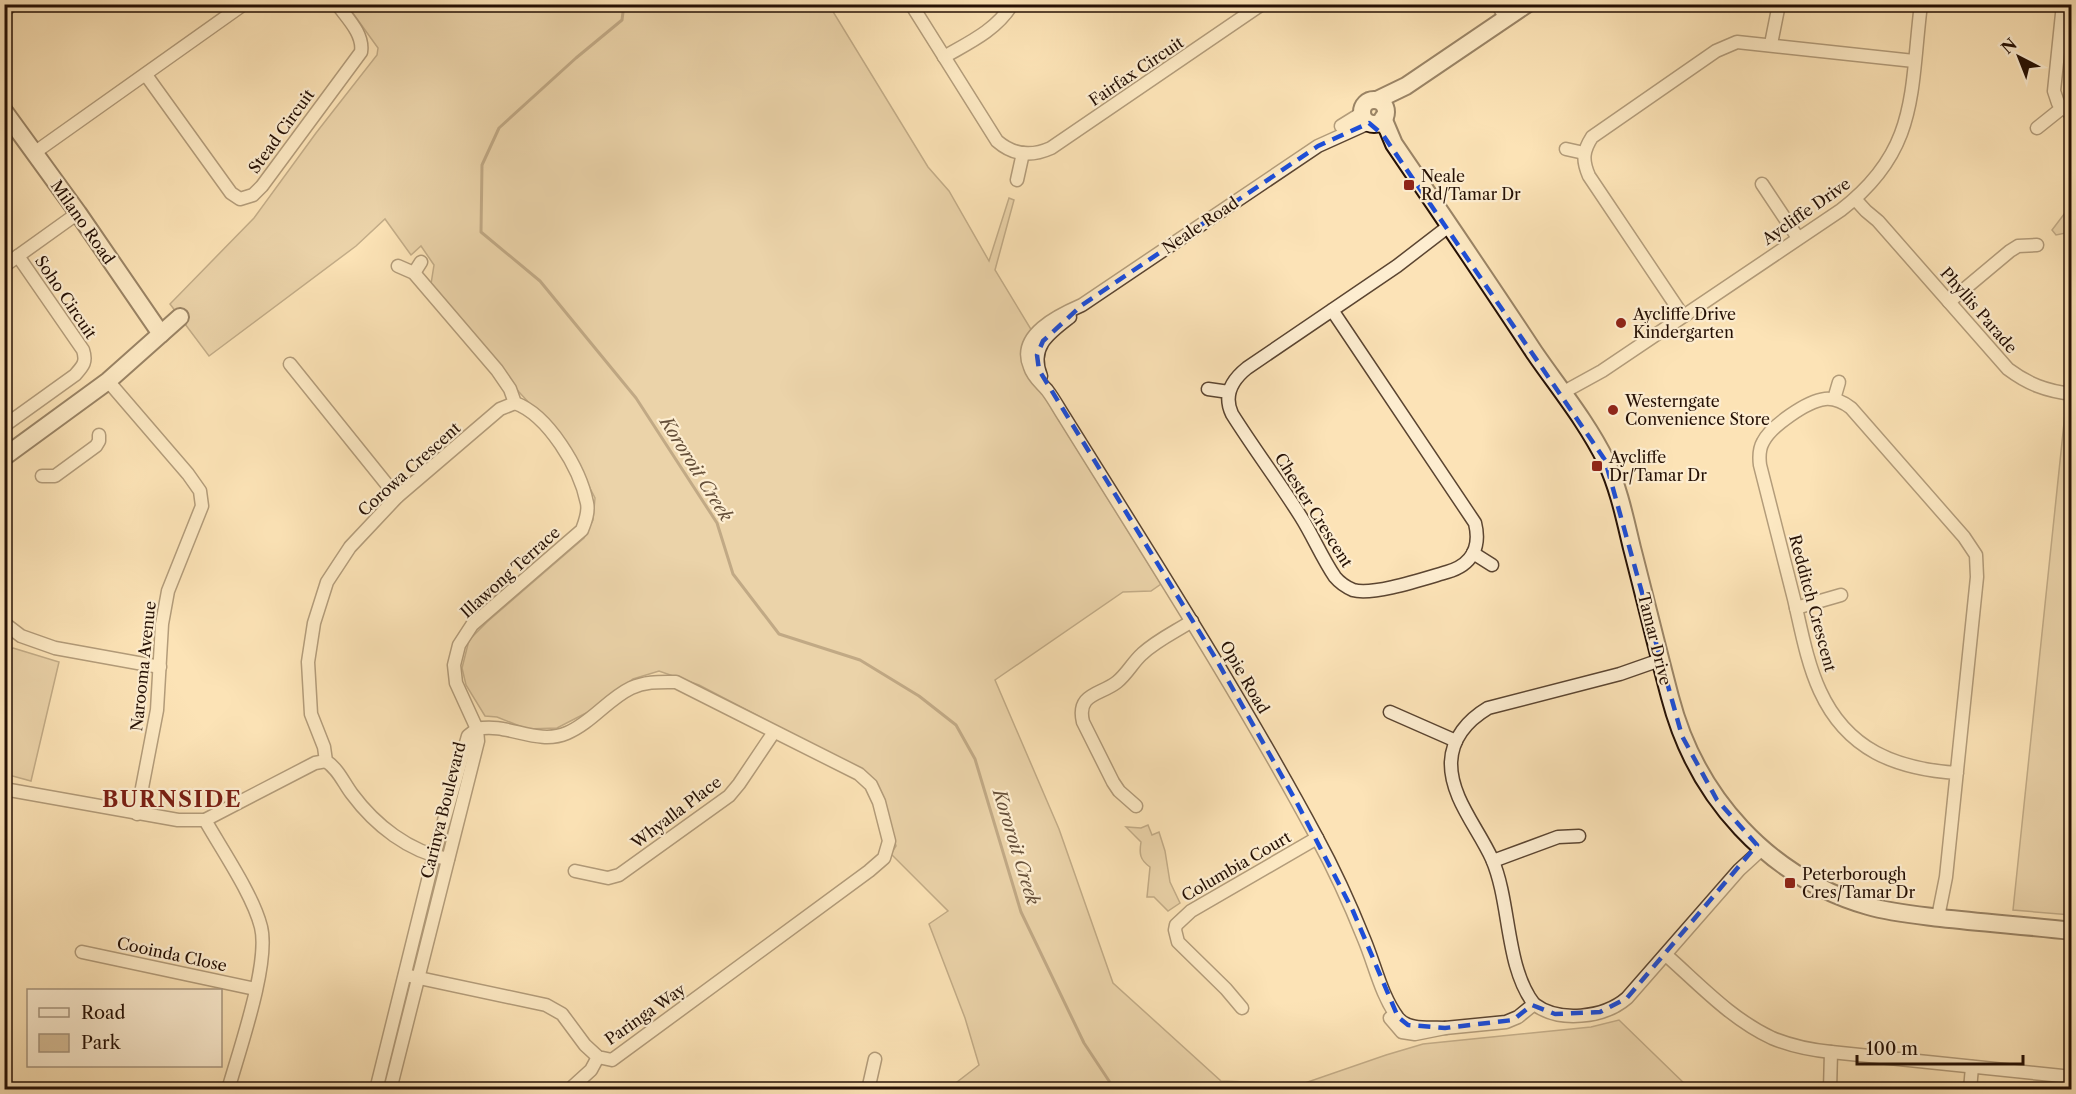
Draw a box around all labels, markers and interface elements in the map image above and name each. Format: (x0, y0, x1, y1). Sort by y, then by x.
north arrow (1989, 27, 2049, 87)
street label: Fairfax Circuit (1085, 32, 1187, 110)
text: N (1997, 34, 2021, 58)
street label: Stead Circuit (244, 85, 318, 177)
place label: Neale Rd/Tamar Dr (1421, 166, 1521, 204)
street label: Aycliffe Drive (1757, 173, 1854, 249)
street label: Milano Road (47, 176, 119, 268)
marker: Neale Rd/Tamar Dr (1402, 178, 1416, 192)
street label: Neale Road (1158, 192, 1242, 258)
street label: Soho Circuit (31, 252, 101, 343)
street label: Phyllis Parade (1936, 263, 2022, 357)
place label: Aycliffe Drive Kindergarten (1632, 304, 1736, 342)
marker: Aycliffe Drive Kindergarten (1614, 316, 1628, 330)
place label: Westerngate Convenience Store (1624, 391, 1770, 429)
marker: Westerngate Convenience Store (1606, 403, 1620, 417)
water label: Kororoit Creek (654, 411, 737, 526)
street label: Corowa Crescent (354, 417, 465, 520)
place label: Aycliffe Dr/Tamar Dr (1608, 447, 1707, 485)
street label: Chester Crescent (1271, 449, 1357, 571)
marker: Aycliffe Dr/Tamar Dr (1590, 459, 1604, 473)
street label: Illawong Terrace (456, 522, 564, 622)
street label: Redditch Crescent (1785, 532, 1841, 674)
street label: Tamar Drive (1634, 591, 1676, 687)
street label: Narooma Avenue (126, 600, 160, 732)
street label: Opie Road (1216, 637, 1274, 717)
street label: Carinya Boulevard (416, 739, 470, 880)
street label: Whyalla Place (626, 772, 725, 853)
water label: Kororoit Creek (987, 785, 1044, 908)
district label: BURNSIDE (102, 786, 242, 813)
street label: Columbia Court (1178, 826, 1295, 905)
place label: Peterborough Cres/Tamar Dr (1802, 864, 1915, 902)
marker: Peterborough Cres/Tamar Dr (1783, 876, 1797, 890)
street label: Cooinda Close (115, 933, 229, 975)
street label: Paringa Way (601, 978, 690, 1049)
legend (27, 989, 222, 1067)
text: Road (81, 1002, 126, 1024)
scale bar (1857, 1028, 2024, 1066)
text: Park (81, 1032, 122, 1054)
text: 100 m (1866, 1038, 1918, 1060)

